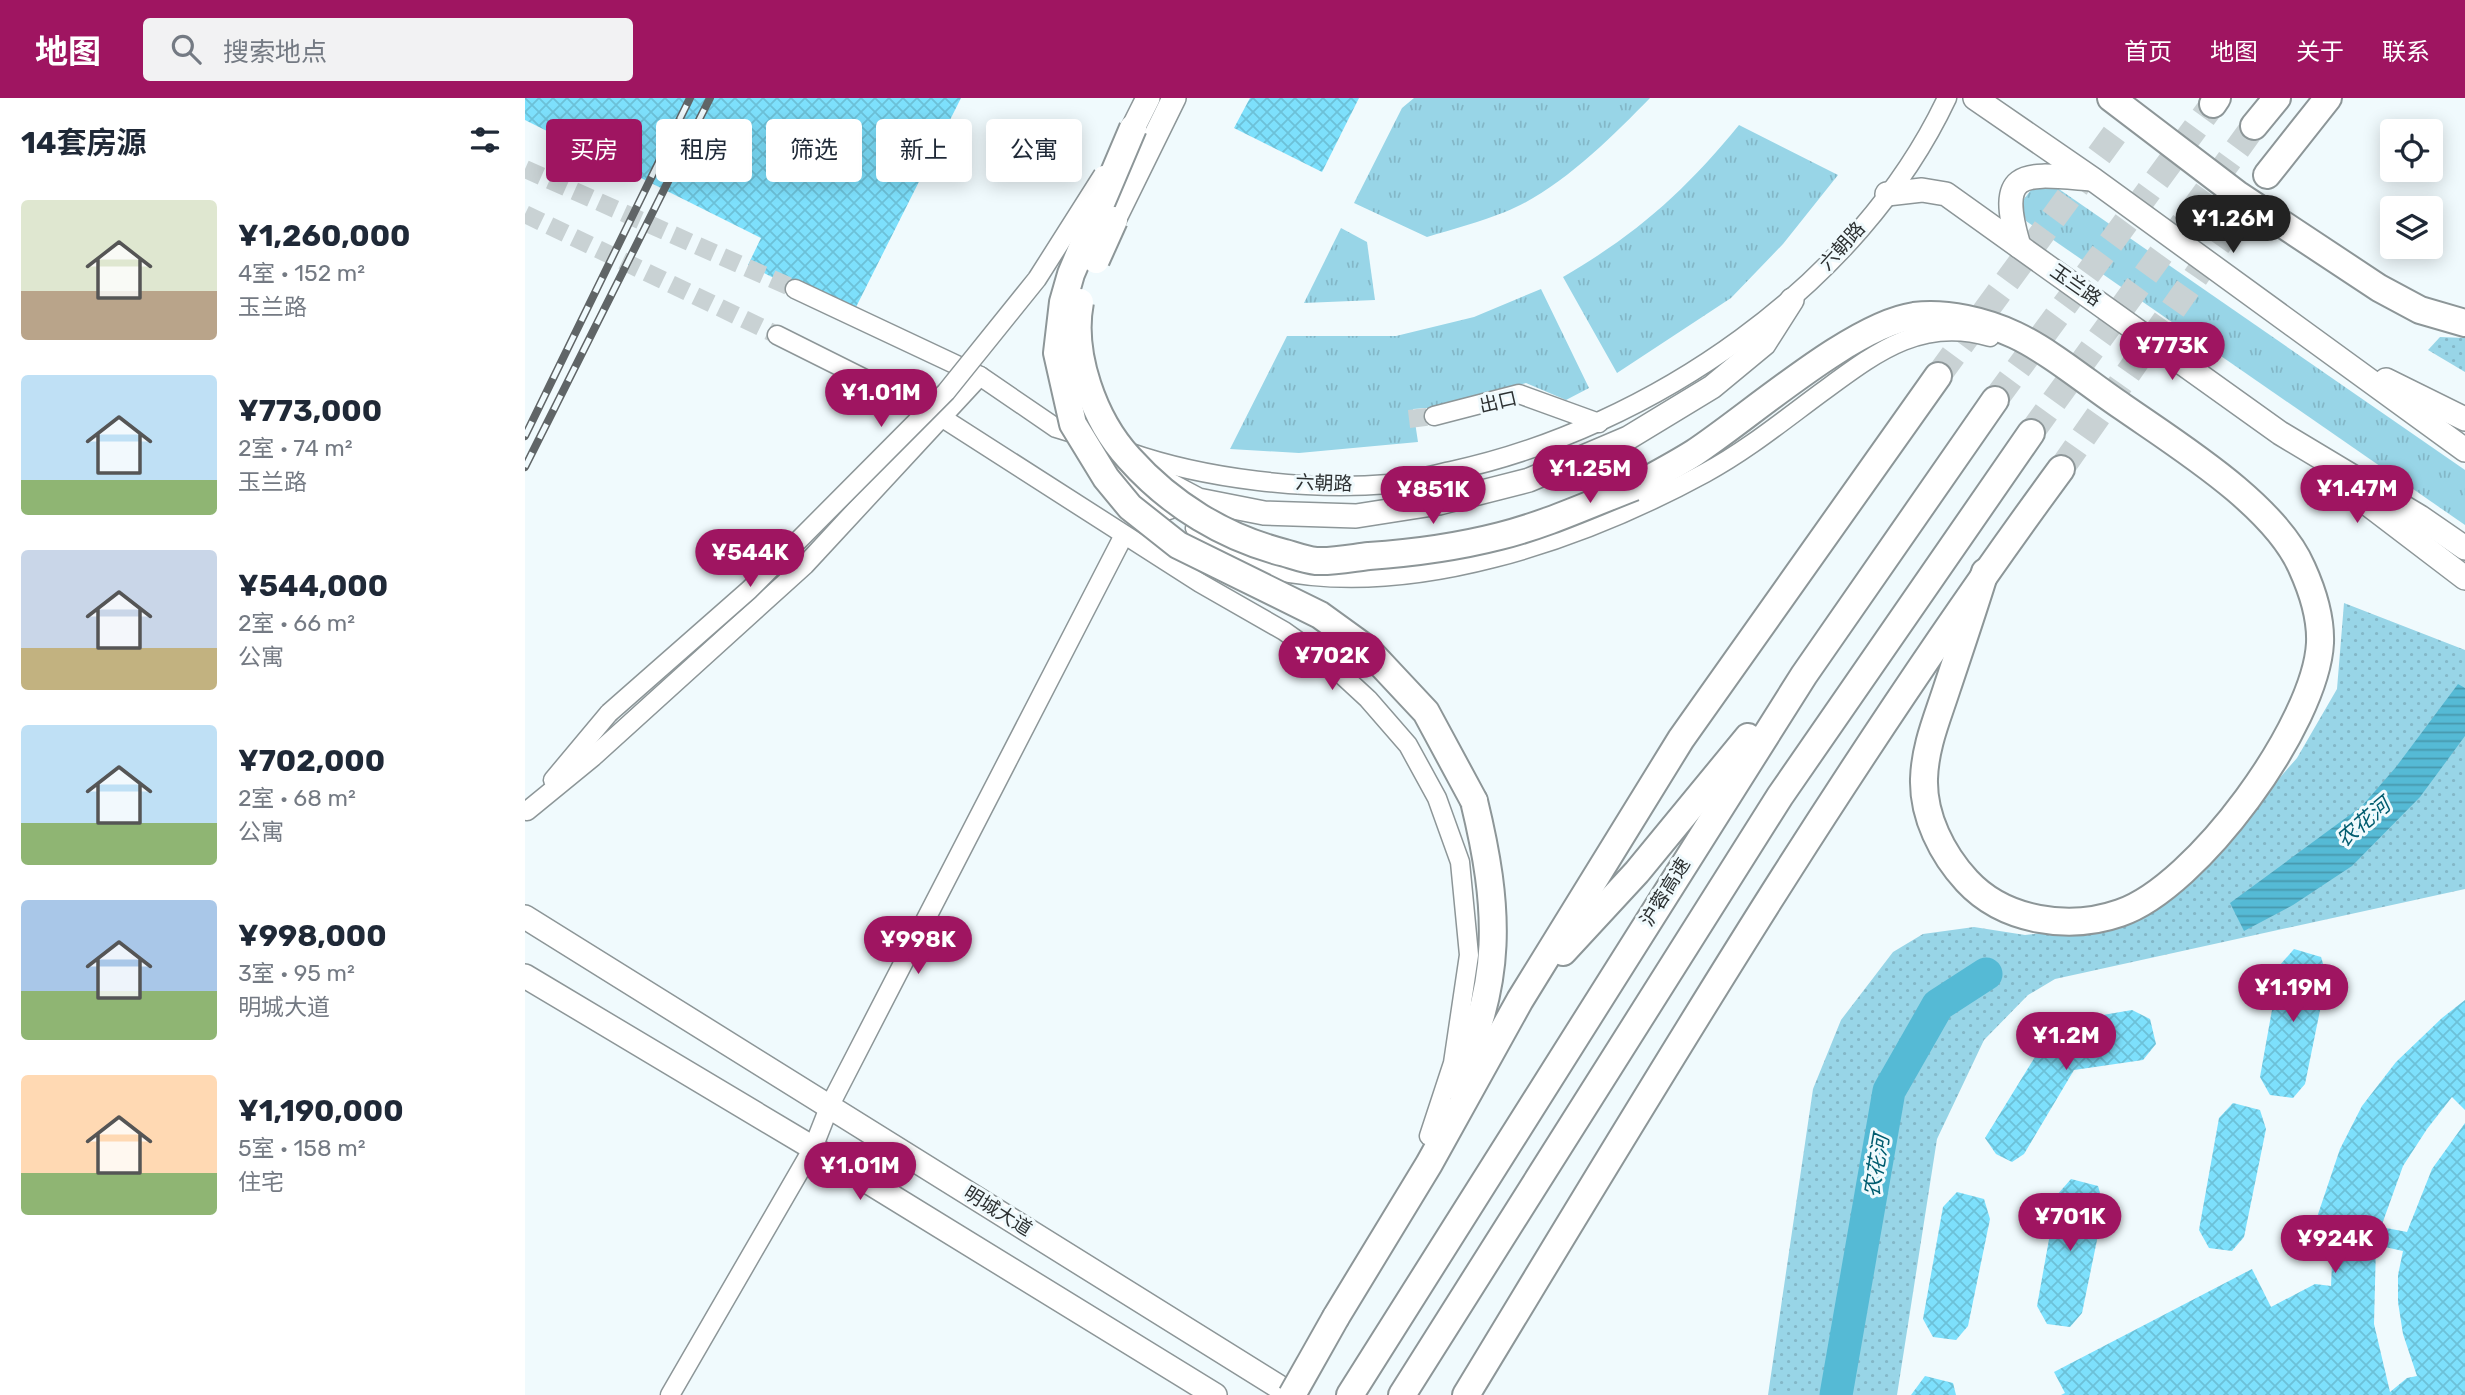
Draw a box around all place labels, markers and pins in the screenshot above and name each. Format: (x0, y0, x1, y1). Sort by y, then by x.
pin: ¥1.26M (2176, 195, 2290, 255)
pin: ¥773K (2123, 322, 2221, 382)
pin: ¥1.01M (824, 370, 938, 429)
pin: ¥1.25M (1533, 446, 1647, 505)
pin: ¥851K (1384, 466, 1482, 526)
pin: ¥1.47M (2300, 466, 2414, 525)
pin: ¥544K (701, 530, 799, 589)
pin: ¥702K (1283, 632, 1381, 692)
pin: ¥998K (869, 916, 967, 976)
pin: ¥1.19M (2236, 964, 2350, 1024)
pin: ¥1.2M (2017, 1012, 2115, 1072)
pin: ¥1.01M (803, 1142, 917, 1202)
pin: ¥701K (2021, 1194, 2119, 1253)
pin: ¥924K (2286, 1216, 2384, 1275)

